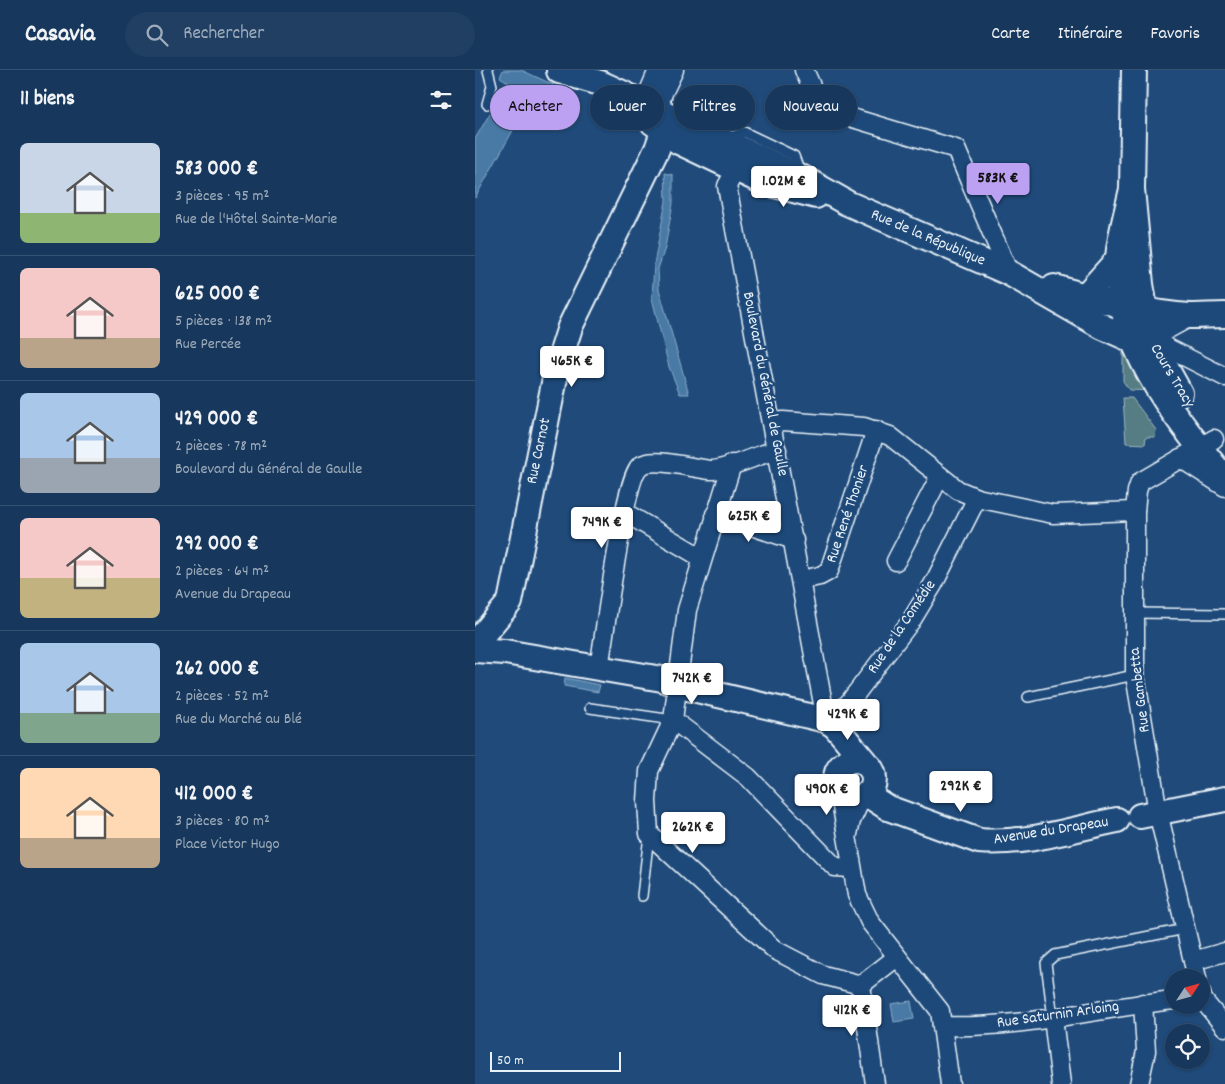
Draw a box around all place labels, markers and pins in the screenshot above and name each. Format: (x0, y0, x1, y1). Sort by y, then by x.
pin: 583K € (957, 162, 1039, 205)
pin: 1.02M € (738, 166, 830, 208)
pin: 465K € (531, 346, 613, 388)
pin: 625K € (708, 500, 790, 543)
pin: 749K € (561, 506, 643, 549)
pin: 742K € (651, 662, 733, 705)
pin: 429K € (807, 698, 889, 741)
pin: 292K € (920, 770, 1002, 813)
pin: 490K € (786, 774, 868, 816)
pin: 262K € (652, 812, 734, 854)
pin: 412K € (811, 994, 893, 1037)

